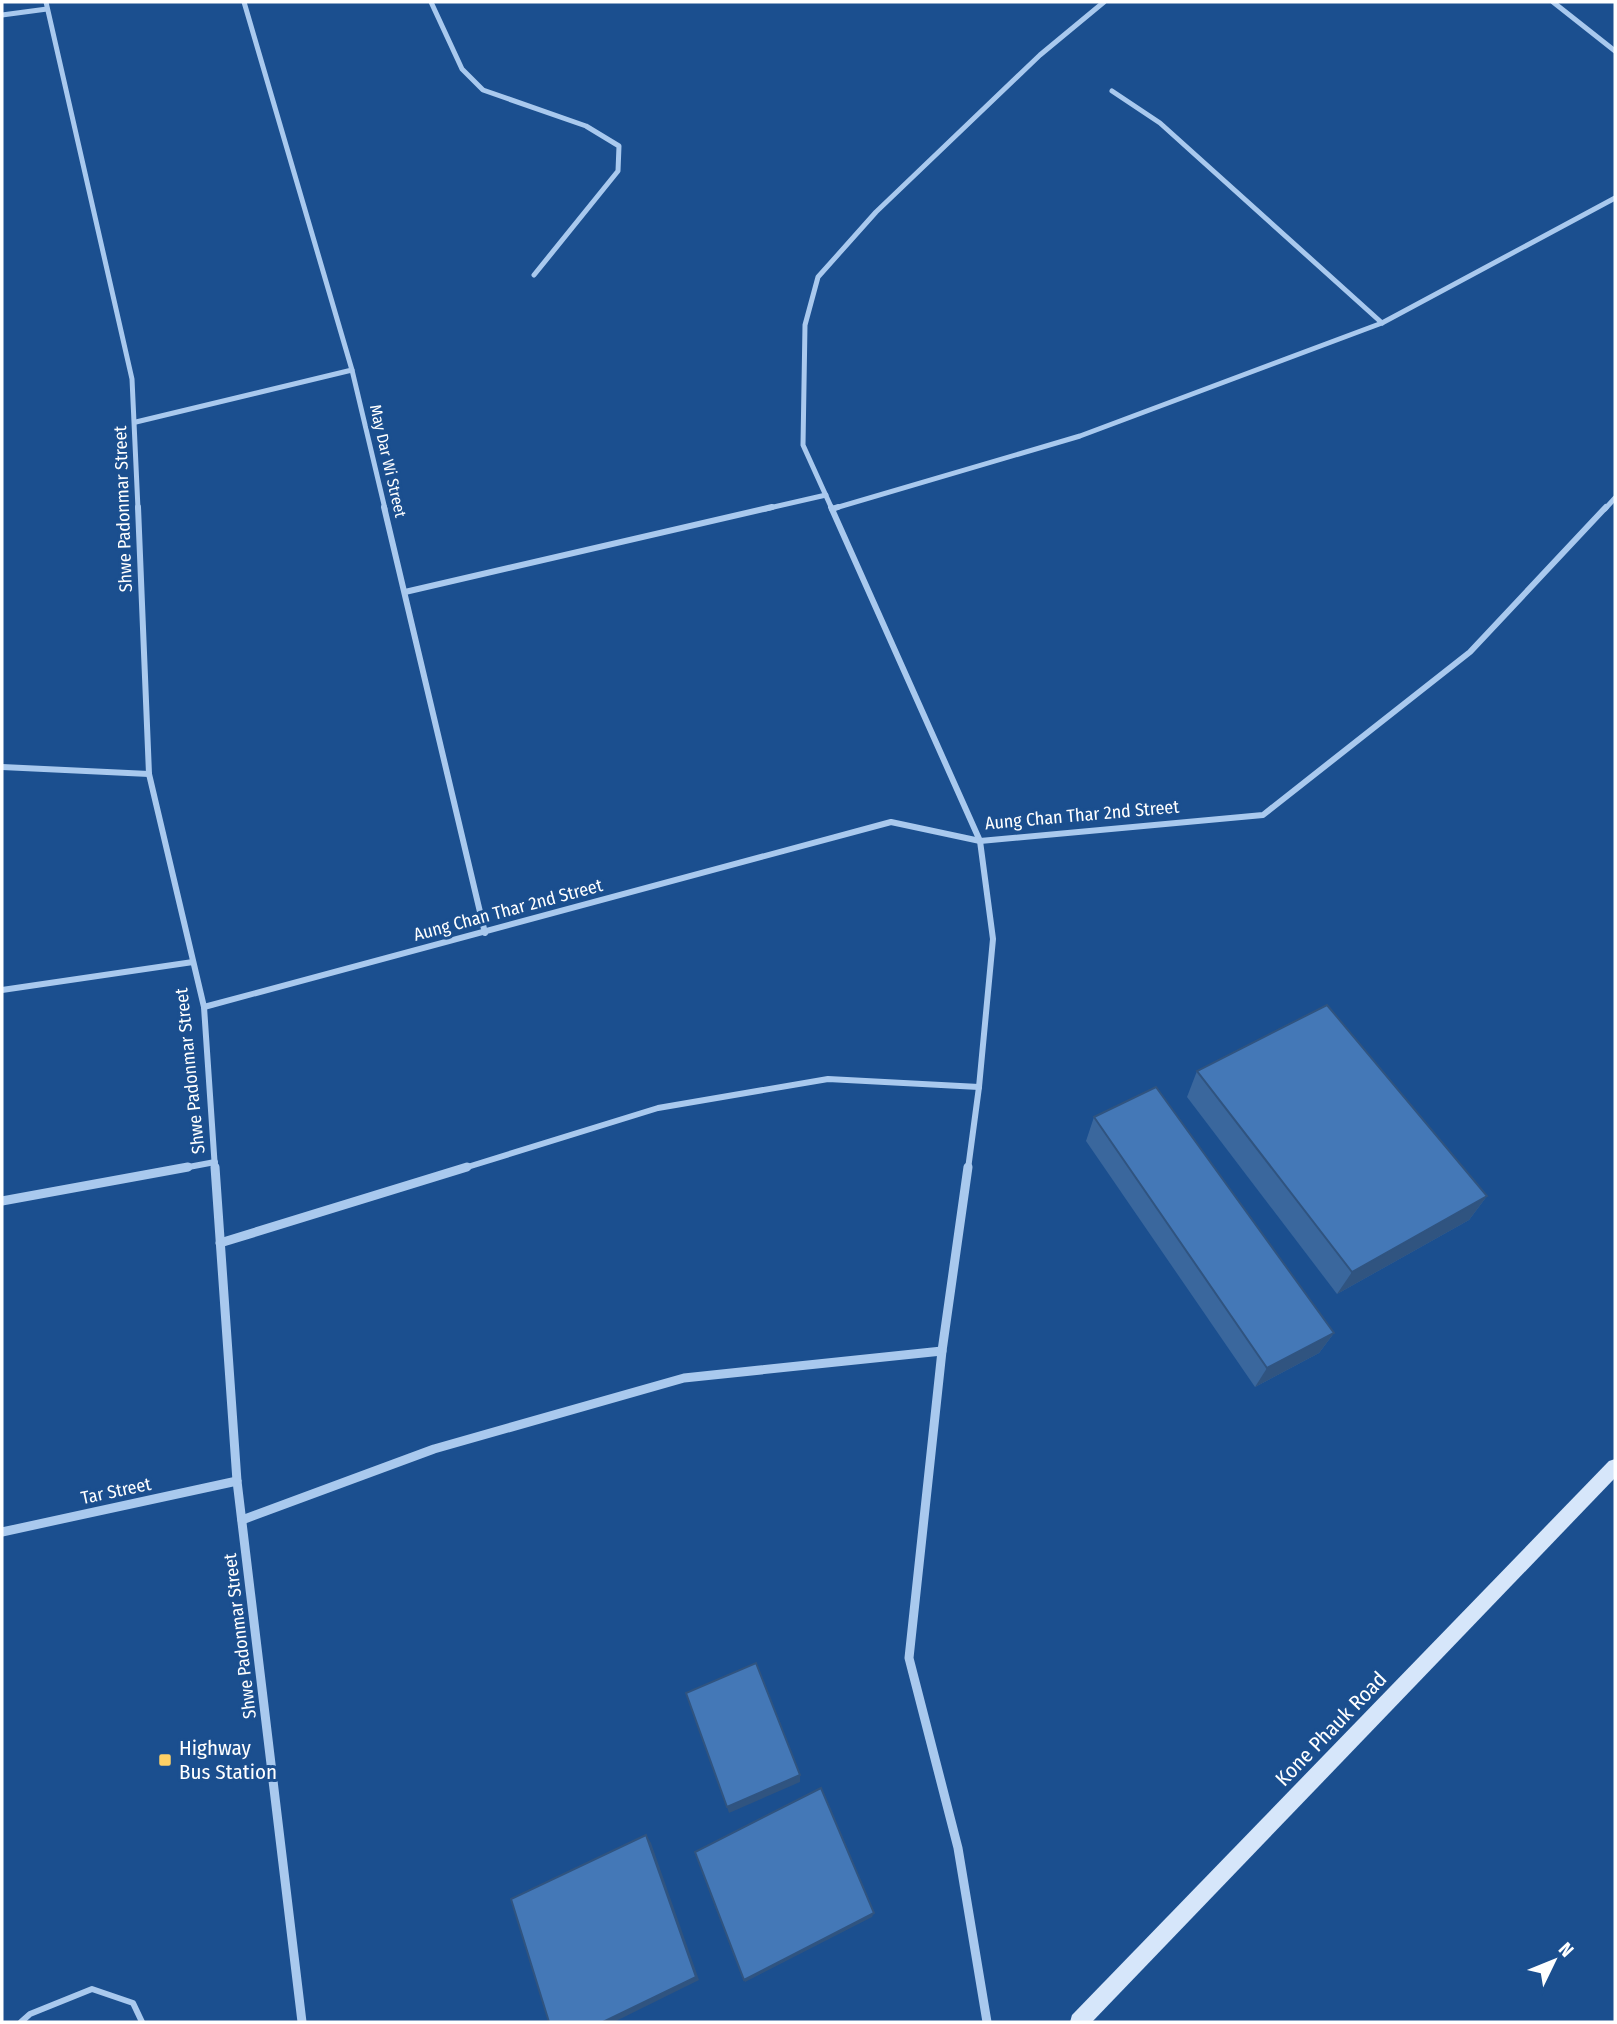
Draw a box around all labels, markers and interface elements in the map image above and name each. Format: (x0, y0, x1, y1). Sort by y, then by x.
street label: May Dar Wi Street (366, 403, 410, 520)
street label: Shwe Padonmar Street (109, 425, 137, 593)
street label: Aung Chan Thar 2nd Street (984, 796, 1180, 834)
street label: Aung Chan Thar 2nd Street (411, 874, 605, 946)
street label: Shwe Padonmar Street (170, 987, 210, 1155)
street label: Tar Street (79, 1473, 153, 1509)
street label: Shwe Padonmar Street (219, 1552, 261, 1720)
street label: Kone Phauk Road (1270, 1666, 1392, 1792)
place label: Highway Bus Station (179, 1735, 277, 1785)
marker: Highway Bus Station (157, 1752, 173, 1768)
north arrow (1519, 1926, 1589, 1996)
text: N (1554, 1938, 1578, 1962)

